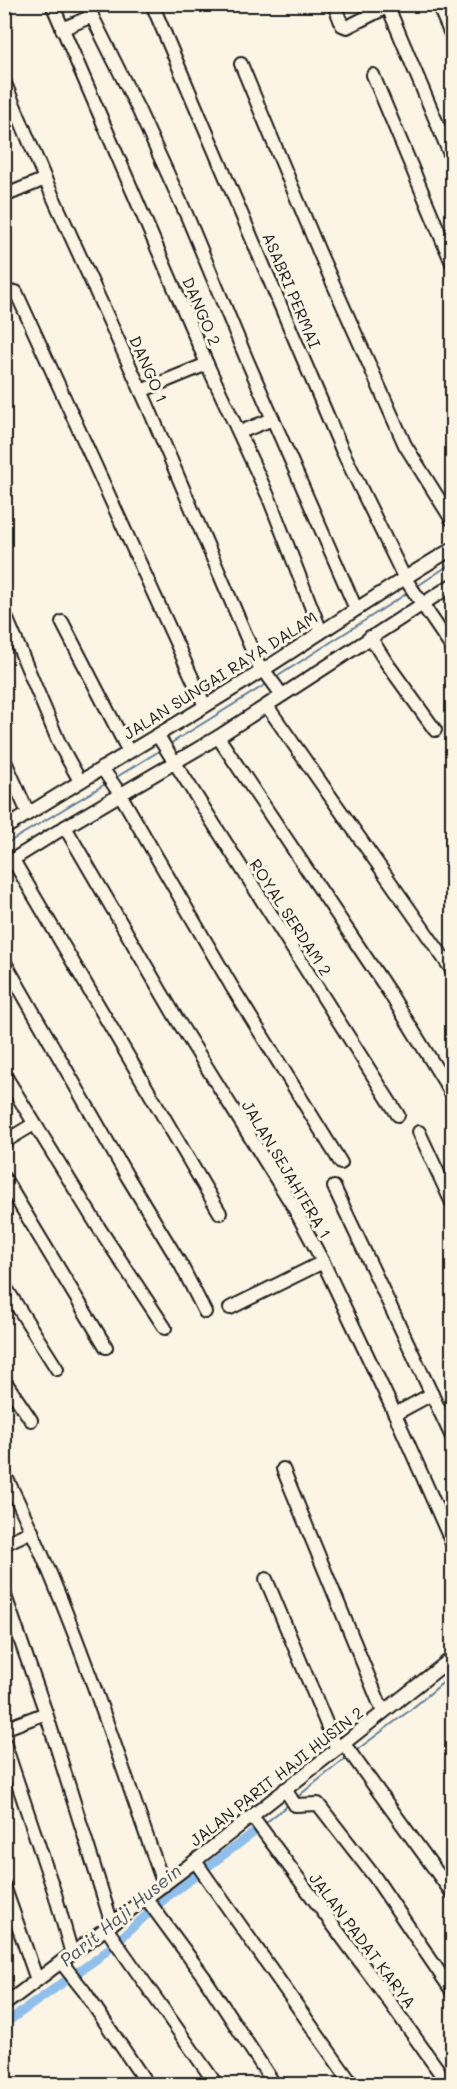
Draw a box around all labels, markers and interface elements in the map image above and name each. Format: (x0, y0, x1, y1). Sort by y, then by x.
street label: ASABRI PERMAI (258, 229, 326, 351)
street label: DANGO 2 (178, 274, 226, 348)
street label: DANGO 1 (125, 332, 173, 406)
street label: JALAN SUNGAI RAYA DALAM (119, 606, 321, 744)
street label: ROYAL SERDAM 2 (245, 855, 337, 979)
street label: JALAN SEJAHTERA 1 (237, 1096, 337, 1242)
street label: JALAN PARIT HAJI HUSIN 2 (185, 1702, 367, 1850)
water label: Parit Haji Husein (54, 1859, 186, 1971)
street label: JALAN PADAT KARYA (305, 1868, 421, 2012)

